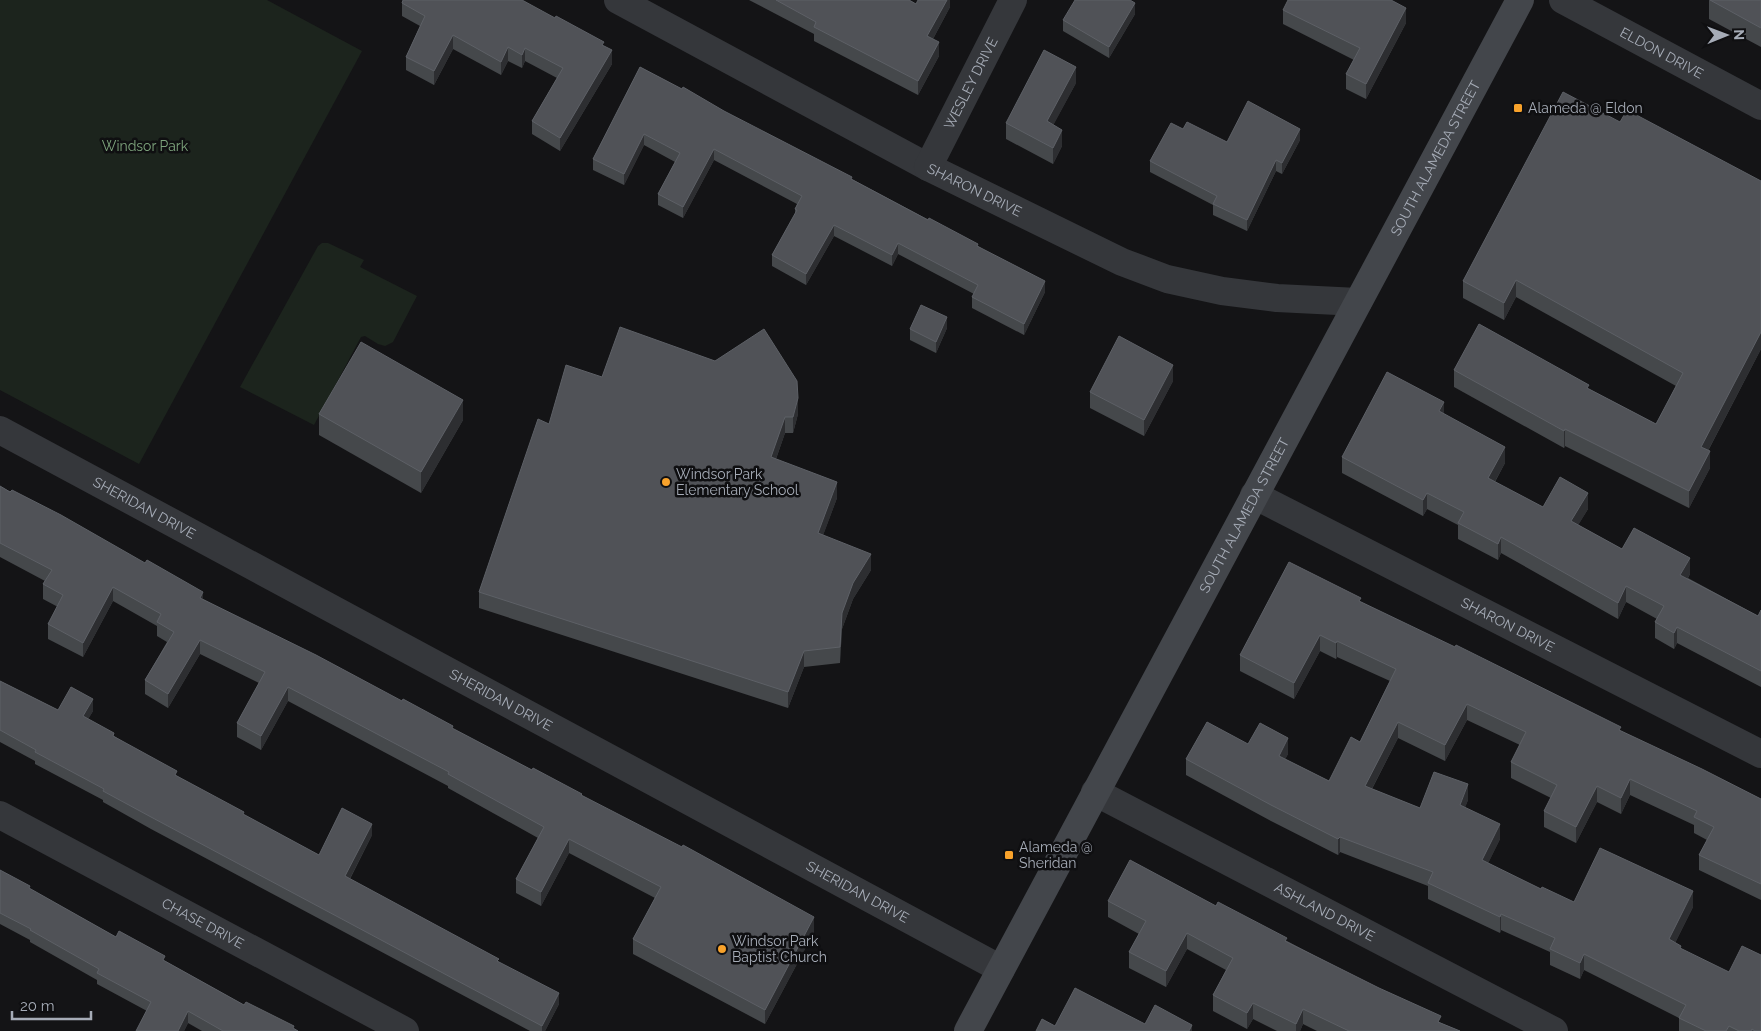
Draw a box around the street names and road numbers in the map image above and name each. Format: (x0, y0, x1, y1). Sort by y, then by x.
street label: ELDON DRIVE (1617, 24, 1706, 82)
street label: WESLEY DRIVE (941, 34, 1001, 132)
street label: SOUTH ALAMEDA STREET (1387, 78, 1484, 239)
street label: SHARON DRIVE (925, 160, 1024, 220)
street label: SOUTH ALAMEDA STREET (1196, 435, 1292, 596)
street label: SHERIDAN DRIVE (90, 474, 198, 542)
street label: SHARON DRIVE (1458, 594, 1557, 655)
street label: SHERIDAN DRIVE (447, 666, 555, 734)
street label: SHERIDAN DRIVE (803, 858, 912, 926)
street label: ASHLAND DRIVE (1272, 879, 1378, 944)
street label: CHASE DRIVE (159, 895, 247, 952)

